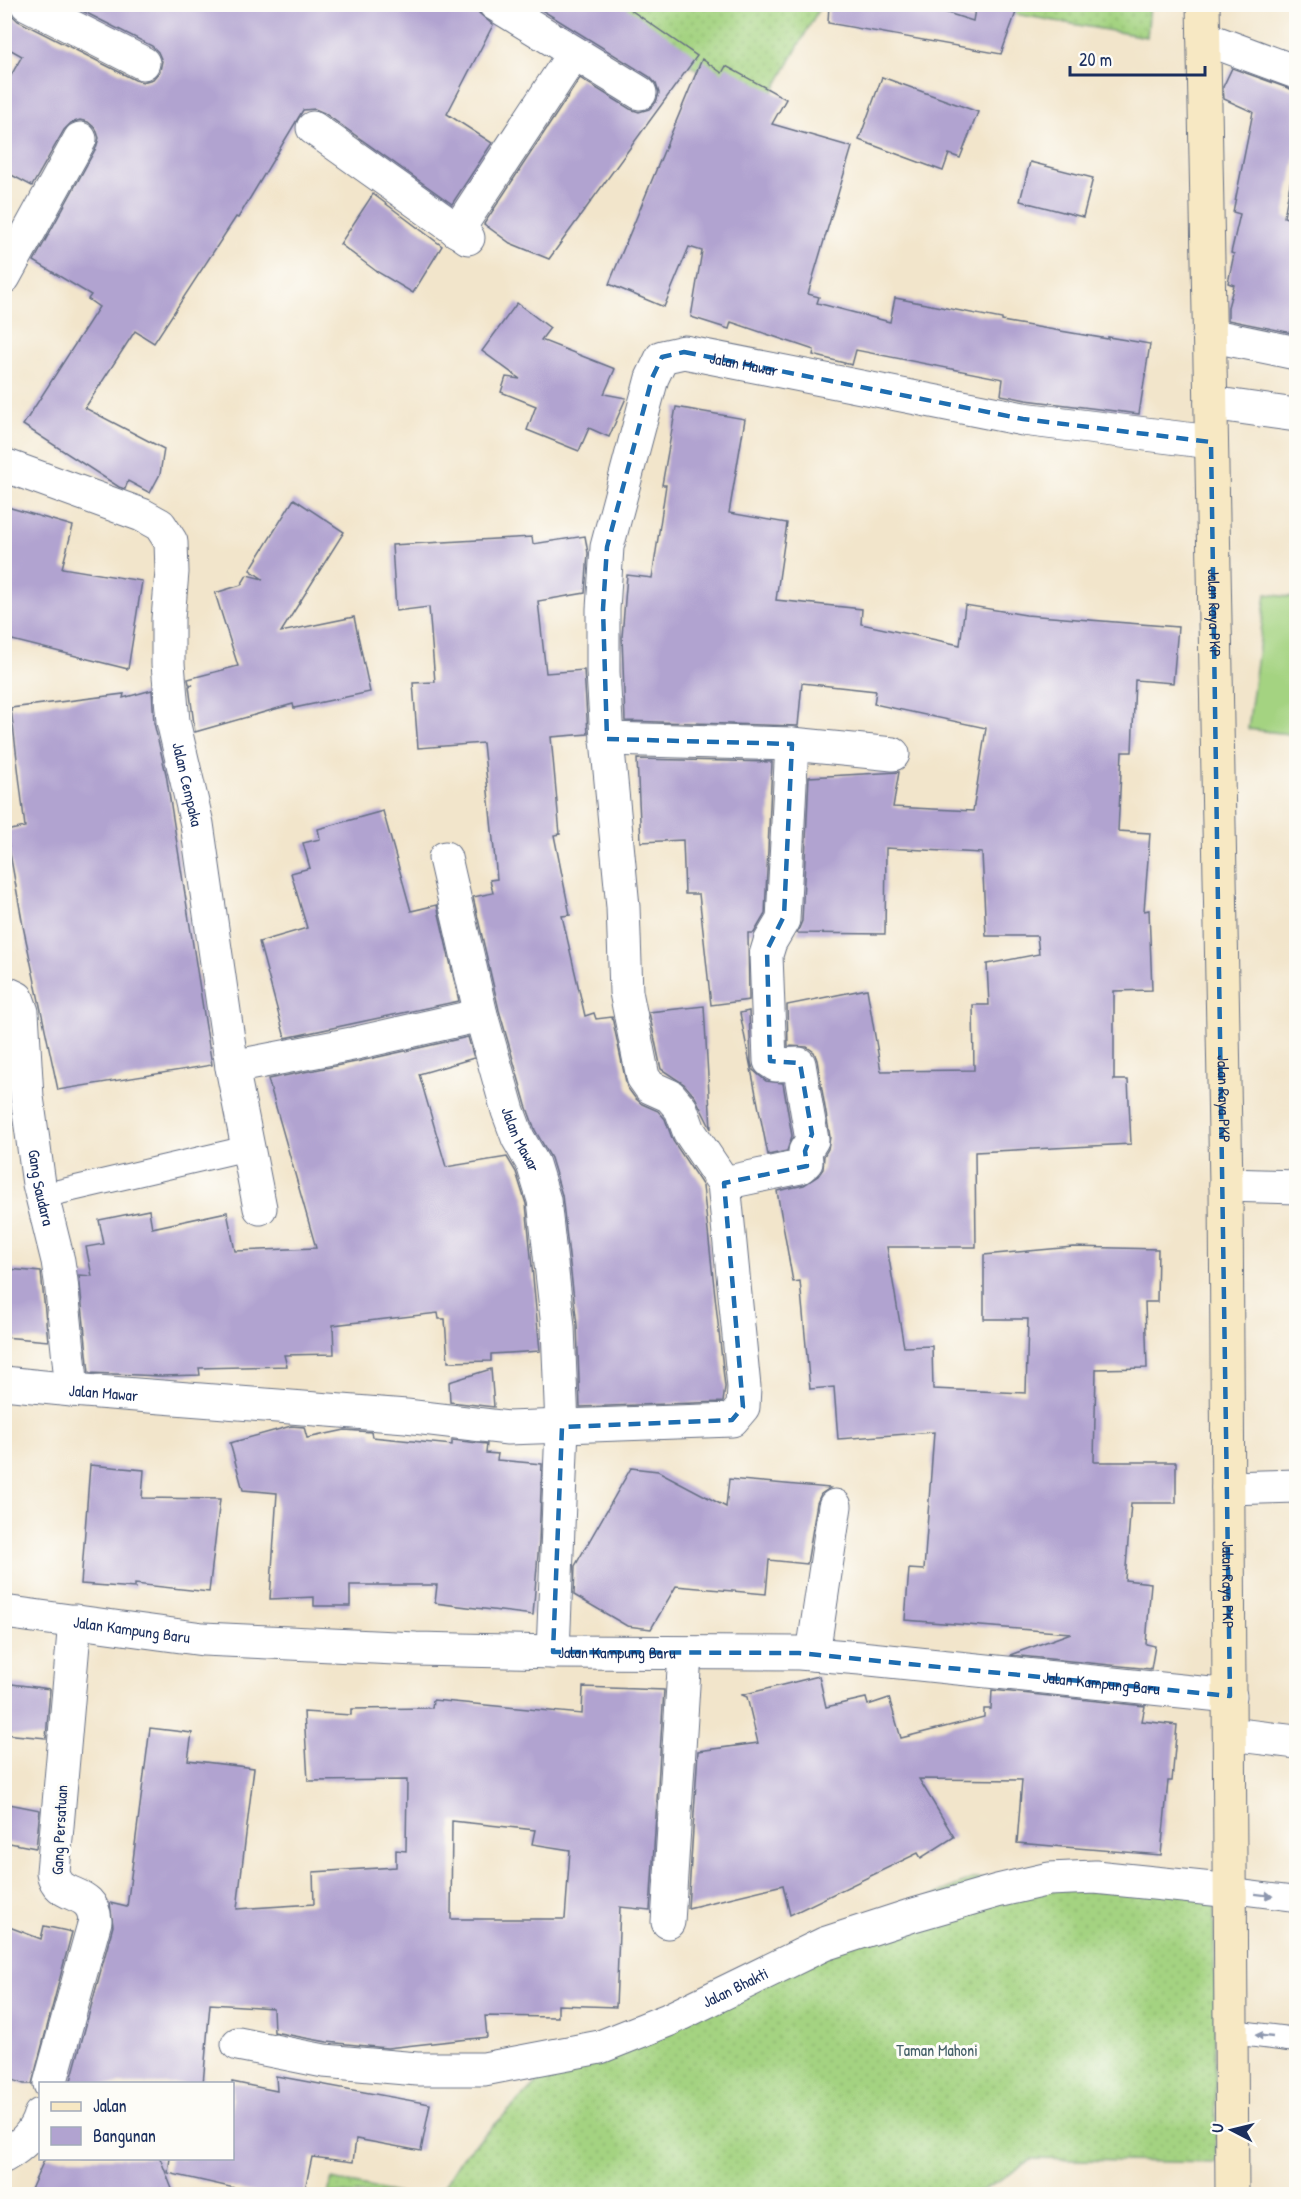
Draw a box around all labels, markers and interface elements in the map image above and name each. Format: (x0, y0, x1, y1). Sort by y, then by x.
scale bar (1070, 39, 1205, 77)
text: 20 m (1079, 47, 1112, 72)
street label: Jalan Mawar (708, 346, 780, 381)
street label: Jalan Raya PKP (1203, 569, 1227, 657)
street label: Jalan Cempaka (167, 740, 208, 829)
street label: Jalan Raya PKP (1212, 1055, 1236, 1143)
street label: Jalan Mawar (496, 1105, 546, 1174)
street label: Gang Saudara (23, 1148, 60, 1228)
street label: Jalan Mawar (68, 1379, 139, 1406)
street label: Jalan Raya PKP (1217, 1541, 1240, 1629)
street label: Jalan Kampung Baru (72, 1611, 192, 1648)
street label: Jalan Kampung Baru (558, 1641, 676, 1664)
street label: Jalan Kampung Baru (1042, 1666, 1162, 1700)
street label: Gang Persatuan (46, 1784, 72, 1876)
one-way arrow (1255, 1890, 1274, 1900)
street label: Jalan Bhakti (699, 1962, 772, 2013)
one-way arrow (1255, 2031, 1274, 2041)
park label: Taman Mahoni (896, 2039, 978, 2061)
legend (39, 2082, 234, 2160)
text: Jalan (93, 2093, 127, 2118)
north arrow (1202, 2100, 1262, 2160)
text: U (1206, 2122, 1229, 2134)
text: Bangunan (93, 2123, 156, 2148)

